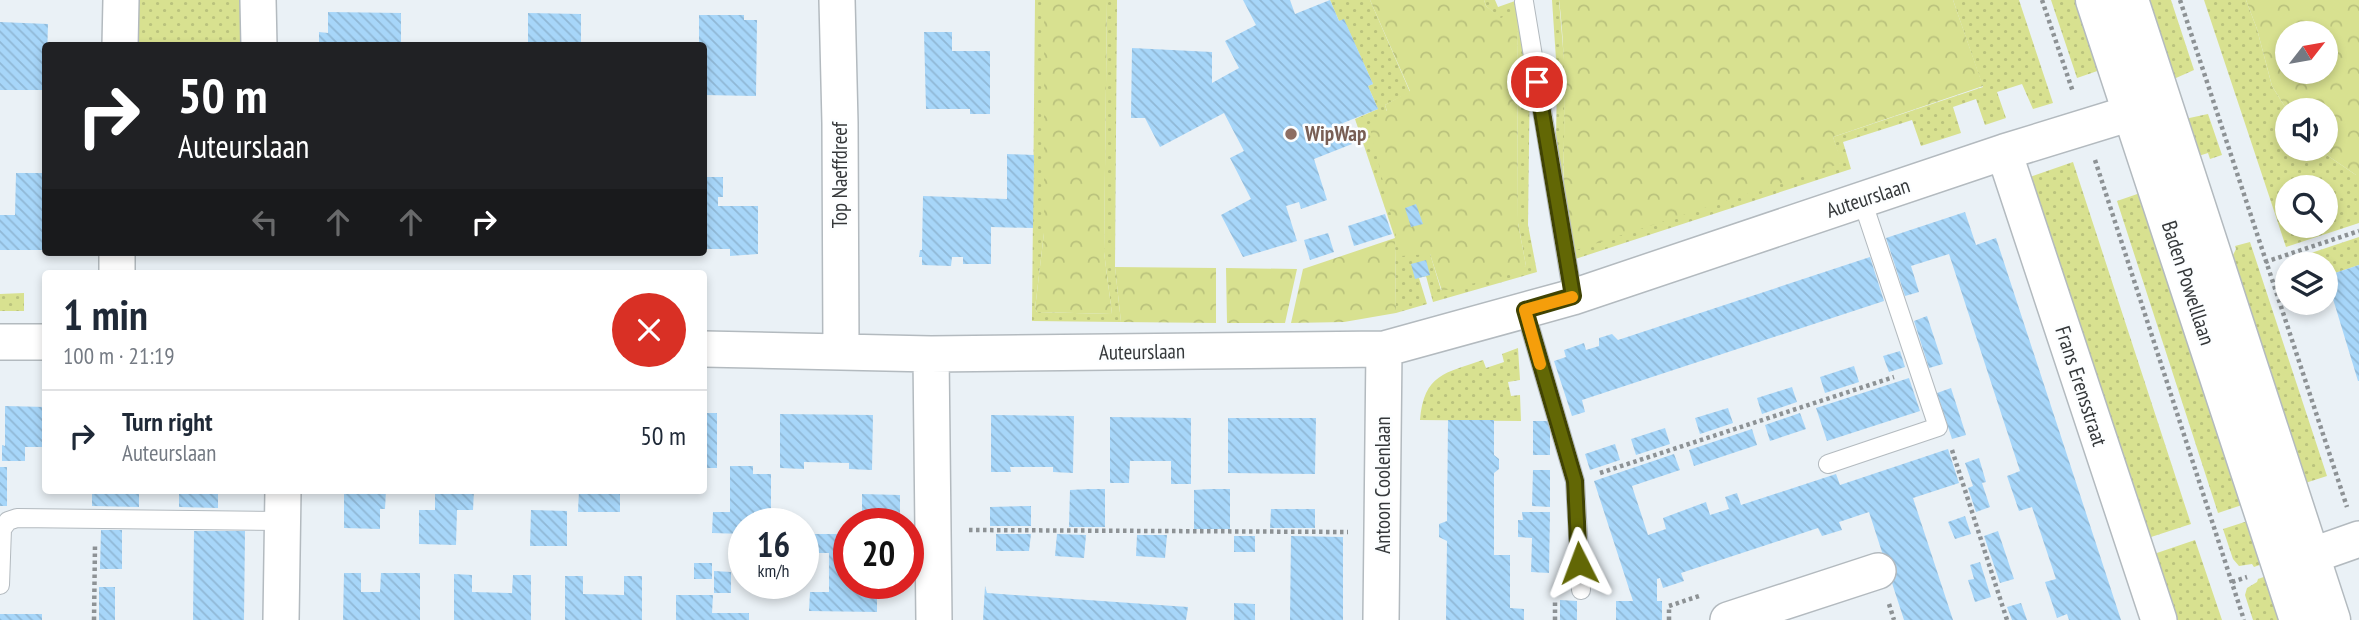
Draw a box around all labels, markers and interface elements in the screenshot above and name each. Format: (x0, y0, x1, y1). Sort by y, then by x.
north arrow (2275, 21, 2338, 84)
map controls (2275, 21, 2338, 315)
pin (1507, 52, 1567, 112)
text: 50 m (178, 63, 267, 127)
icon: arrive (1518, 63, 1556, 101)
icon: right (63, 70, 154, 161)
button: sound (2275, 98, 2338, 161)
place label: WipWap (1304, 120, 1366, 147)
street label: Top Naeffdreef (826, 121, 853, 228)
text: Auteurslaan (178, 125, 309, 167)
marker: WipWap (1283, 126, 1299, 142)
street label: Auteurslaan (1823, 171, 1913, 224)
button: search (2275, 175, 2338, 238)
icon: left (246, 203, 284, 241)
icon: ahead (319, 203, 357, 241)
icon: ahead (392, 203, 430, 241)
icon: right (465, 203, 503, 241)
street label: Baden Powelllaan (2156, 217, 2221, 348)
button: layers (2275, 252, 2338, 315)
text: 1 min (63, 287, 148, 342)
button: close (612, 293, 686, 367)
street label: Frans Erensstraat (2049, 322, 2114, 449)
street label: Auteurslaan (1099, 337, 1185, 366)
text: 100 m · 21:19 (63, 341, 175, 370)
text: Turn right (122, 405, 213, 438)
street label: Antoon Coolenlaan (1369, 416, 1396, 554)
icon: right (63, 417, 101, 455)
text: 50 m (640, 419, 686, 452)
text: Auteurslaan (122, 438, 216, 467)
speed limit sign: 20 (833, 508, 924, 599)
text: 16 (757, 521, 790, 567)
position arrow (1542, 526, 1616, 600)
text: km/h (758, 559, 789, 582)

